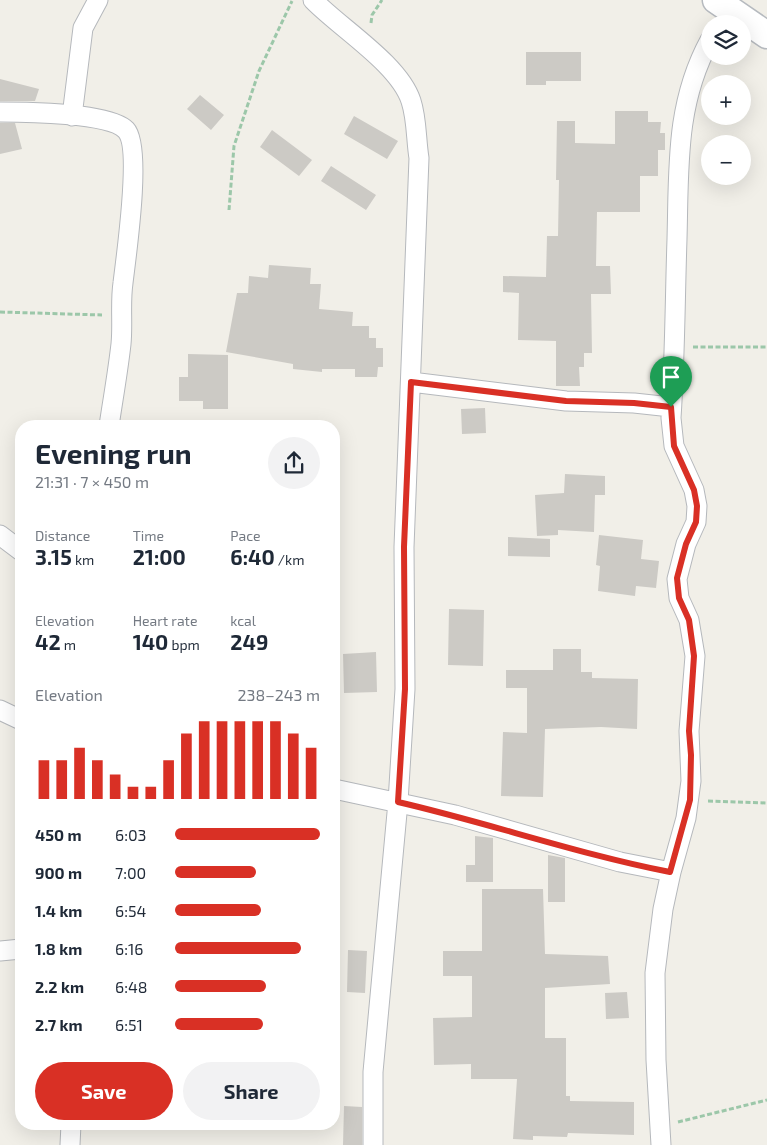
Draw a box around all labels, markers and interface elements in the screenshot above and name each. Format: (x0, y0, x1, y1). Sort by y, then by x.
map controls (701, 15, 751, 185)
button: layers (701, 15, 751, 65)
button: + (701, 75, 751, 125)
button: − (701, 135, 751, 185)
pin (650, 356, 692, 407)
icon: arrive (657, 363, 685, 391)
text: Evening run (35, 436, 192, 470)
button: share (268, 437, 320, 489)
text: 21:31 · 7 × 450 m (35, 472, 149, 491)
text: Distance (35, 527, 90, 544)
text: Time (133, 527, 164, 544)
text: Pace (230, 527, 260, 544)
text: 3.15 (35, 544, 72, 569)
text: 21:00 (133, 544, 186, 569)
text: 6:40 (230, 544, 275, 569)
text: km (72, 551, 94, 568)
text: /km (275, 551, 305, 568)
text: Elevation (35, 612, 94, 629)
text: Heart rate (133, 612, 197, 629)
text: kcal (230, 612, 256, 629)
text: 42 (35, 629, 61, 654)
text: 140 (133, 629, 168, 654)
text: 249 (230, 629, 268, 654)
text: m (61, 636, 76, 653)
text: bpm (168, 636, 200, 653)
text: Elevation (35, 685, 103, 704)
text: 238–243 m (238, 685, 320, 704)
text: 450 m (35, 825, 82, 844)
text: 6:03 (115, 825, 146, 844)
text: 900 m (35, 863, 82, 882)
text: 7:00 (115, 863, 146, 882)
text: 1.4 km (35, 901, 82, 920)
text: 6:54 (115, 901, 146, 920)
text: 1.8 km (35, 939, 82, 958)
text: 6:16 (115, 939, 143, 958)
text: 2.2 km (35, 977, 84, 996)
text: 6:48 (115, 977, 147, 996)
text: 2.7 km (35, 1015, 83, 1034)
text: 6:51 (115, 1015, 143, 1034)
button: Save (35, 1062, 173, 1120)
button: Share (183, 1062, 320, 1120)

